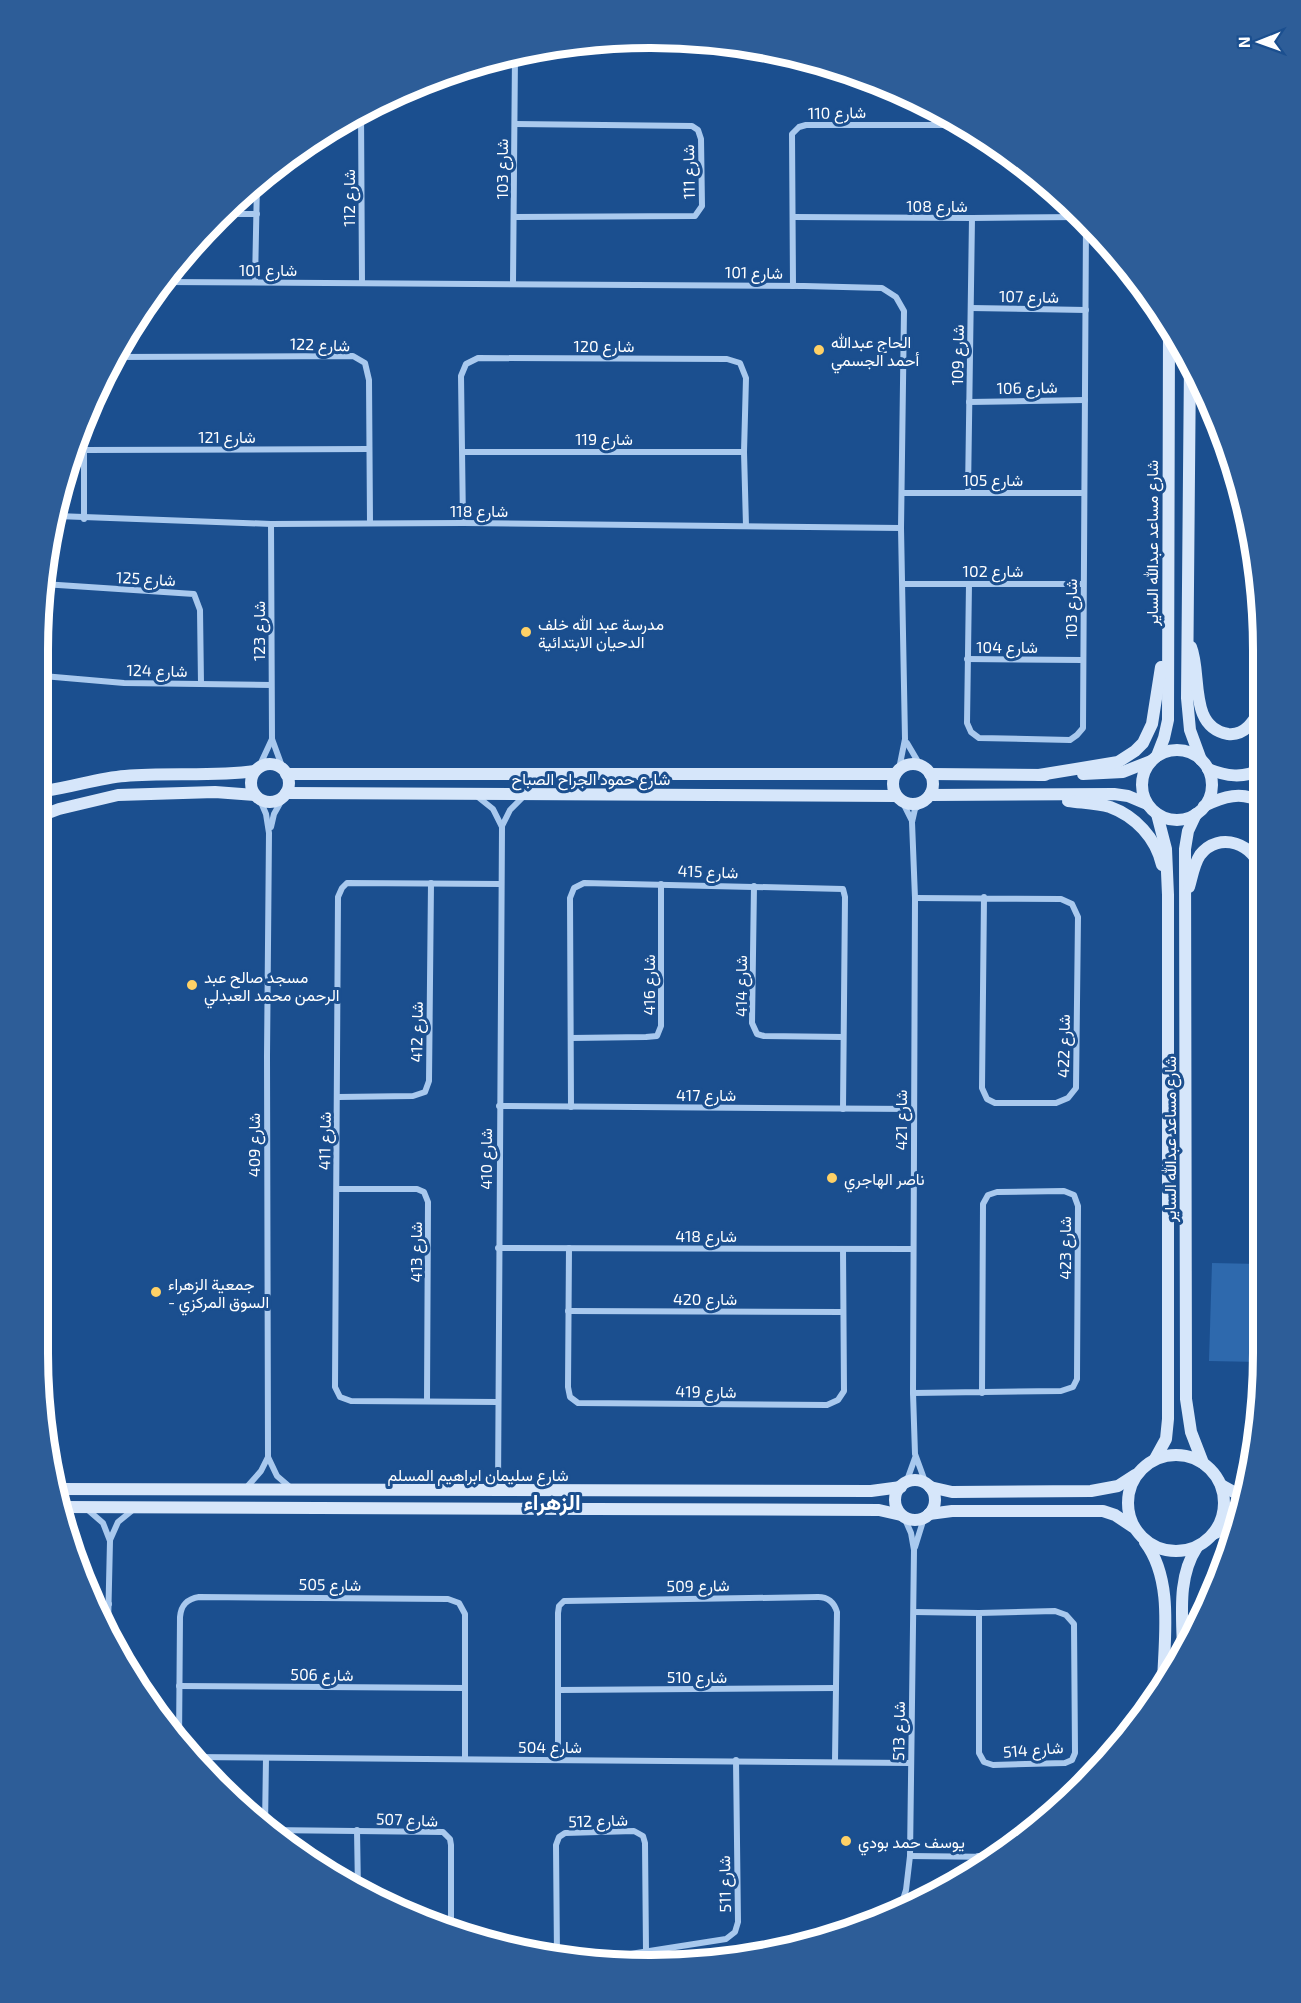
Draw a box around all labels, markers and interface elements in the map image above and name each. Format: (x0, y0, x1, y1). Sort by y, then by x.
north arrow (1229, 12, 1289, 72)
text: N (1234, 36, 1253, 48)
street label: شارع 110 (808, 102, 866, 125)
street label: شارع 103 (492, 139, 514, 199)
street label: شارع 111 (678, 144, 701, 200)
street label: شارع 112 (339, 169, 361, 227)
street label: شارع 108 (906, 196, 968, 218)
street label: شارع 101 (239, 260, 297, 282)
street label: شارع 101 (725, 262, 783, 285)
street label: شارع 107 (999, 286, 1059, 309)
street label: شارع 109 (947, 324, 970, 386)
place label: الحاج عبدالله أحمد الجسمي (831, 332, 919, 374)
street label: شارع 122 (290, 333, 350, 358)
street label: شارع 120 (574, 336, 634, 358)
marker: الحاج عبدالله أحمد الجسمي (812, 343, 826, 357)
street label: شارع 106 (996, 377, 1058, 400)
street label: شارع 121 (198, 427, 256, 449)
street label: شارع 119 (575, 429, 633, 451)
street label: شارع مساعد عبدالله الساير (1142, 460, 1164, 627)
street label: شارع 105 (963, 470, 1023, 492)
street label: شارع 118 (450, 501, 508, 523)
street label: شارع 102 (963, 561, 1023, 583)
street label: شارع 125 (116, 567, 176, 592)
street label: شارع 103 (1061, 579, 1083, 639)
street label: شارع 123 (249, 601, 271, 661)
place label: مدرسة عبد الله خلف الدحيان الابتدائية (538, 614, 664, 652)
marker: مدرسة عبد الله خلف الدحيان الابتدائية (519, 625, 533, 639)
street label: شارع 104 (976, 637, 1038, 659)
street label: شارع 124 (126, 660, 188, 683)
street label: شارع حمود الجراح الصباح (512, 769, 670, 791)
street label: شارع 415 (677, 860, 739, 885)
street label: شارع 416 (639, 954, 661, 1016)
street label: شارع 414 (731, 955, 753, 1017)
place label: مسجد صالح عبد الرحمن محمد العبدلي (204, 967, 339, 1009)
marker: مسجد صالح عبد الرحمن محمد العبدلي (185, 978, 199, 992)
street label: شارع 412 (406, 1001, 429, 1063)
street label: شارع 422 (1053, 1014, 1076, 1078)
street label: شارع مساعد عبدالله الساير (1160, 1056, 1182, 1223)
street label: شارع 417 (676, 1085, 736, 1107)
street label: شارع 421 (891, 1090, 913, 1150)
street label: شارع 411 (314, 1112, 337, 1170)
street label: شارع 409 (244, 1113, 266, 1177)
street label: شارع 410 (476, 1128, 498, 1190)
place label: ناصر الهاجري (844, 1169, 925, 1193)
marker: ناصر الهاجري (825, 1171, 839, 1185)
street label: شارع 423 (1055, 1216, 1077, 1280)
street label: شارع 413 (406, 1222, 428, 1282)
street label: شارع 418 (675, 1226, 737, 1248)
place label: جمعية الزهراء - السوق المركزي (168, 1274, 269, 1316)
marker: جمعية الزهراء - السوق المركزي (149, 1285, 163, 1299)
street label: شارع 420 (673, 1289, 737, 1311)
street label: شارع 419 (675, 1381, 737, 1404)
street label: شارع سليمان ابراهيم المسلم (387, 1465, 569, 1487)
district label: الزهراء (523, 1488, 581, 1516)
street label: شارع 505 (299, 1574, 361, 1597)
street label: شارع 509 (666, 1575, 730, 1598)
street label: شارع 506 (290, 1664, 354, 1687)
street label: شارع 510 (667, 1667, 727, 1689)
street label: شارع 513 (888, 1701, 911, 1761)
street label: شارع 504 (518, 1737, 582, 1759)
street label: شارع 514 (1002, 1737, 1064, 1764)
street label: شارع 507 (375, 1808, 438, 1833)
street label: شارع 512 (568, 1809, 628, 1834)
place label: يوسف حمد بودي (858, 1832, 965, 1856)
marker: يوسف حمد بودي (839, 1834, 853, 1848)
street label: شارع 511 (714, 1855, 737, 1913)

